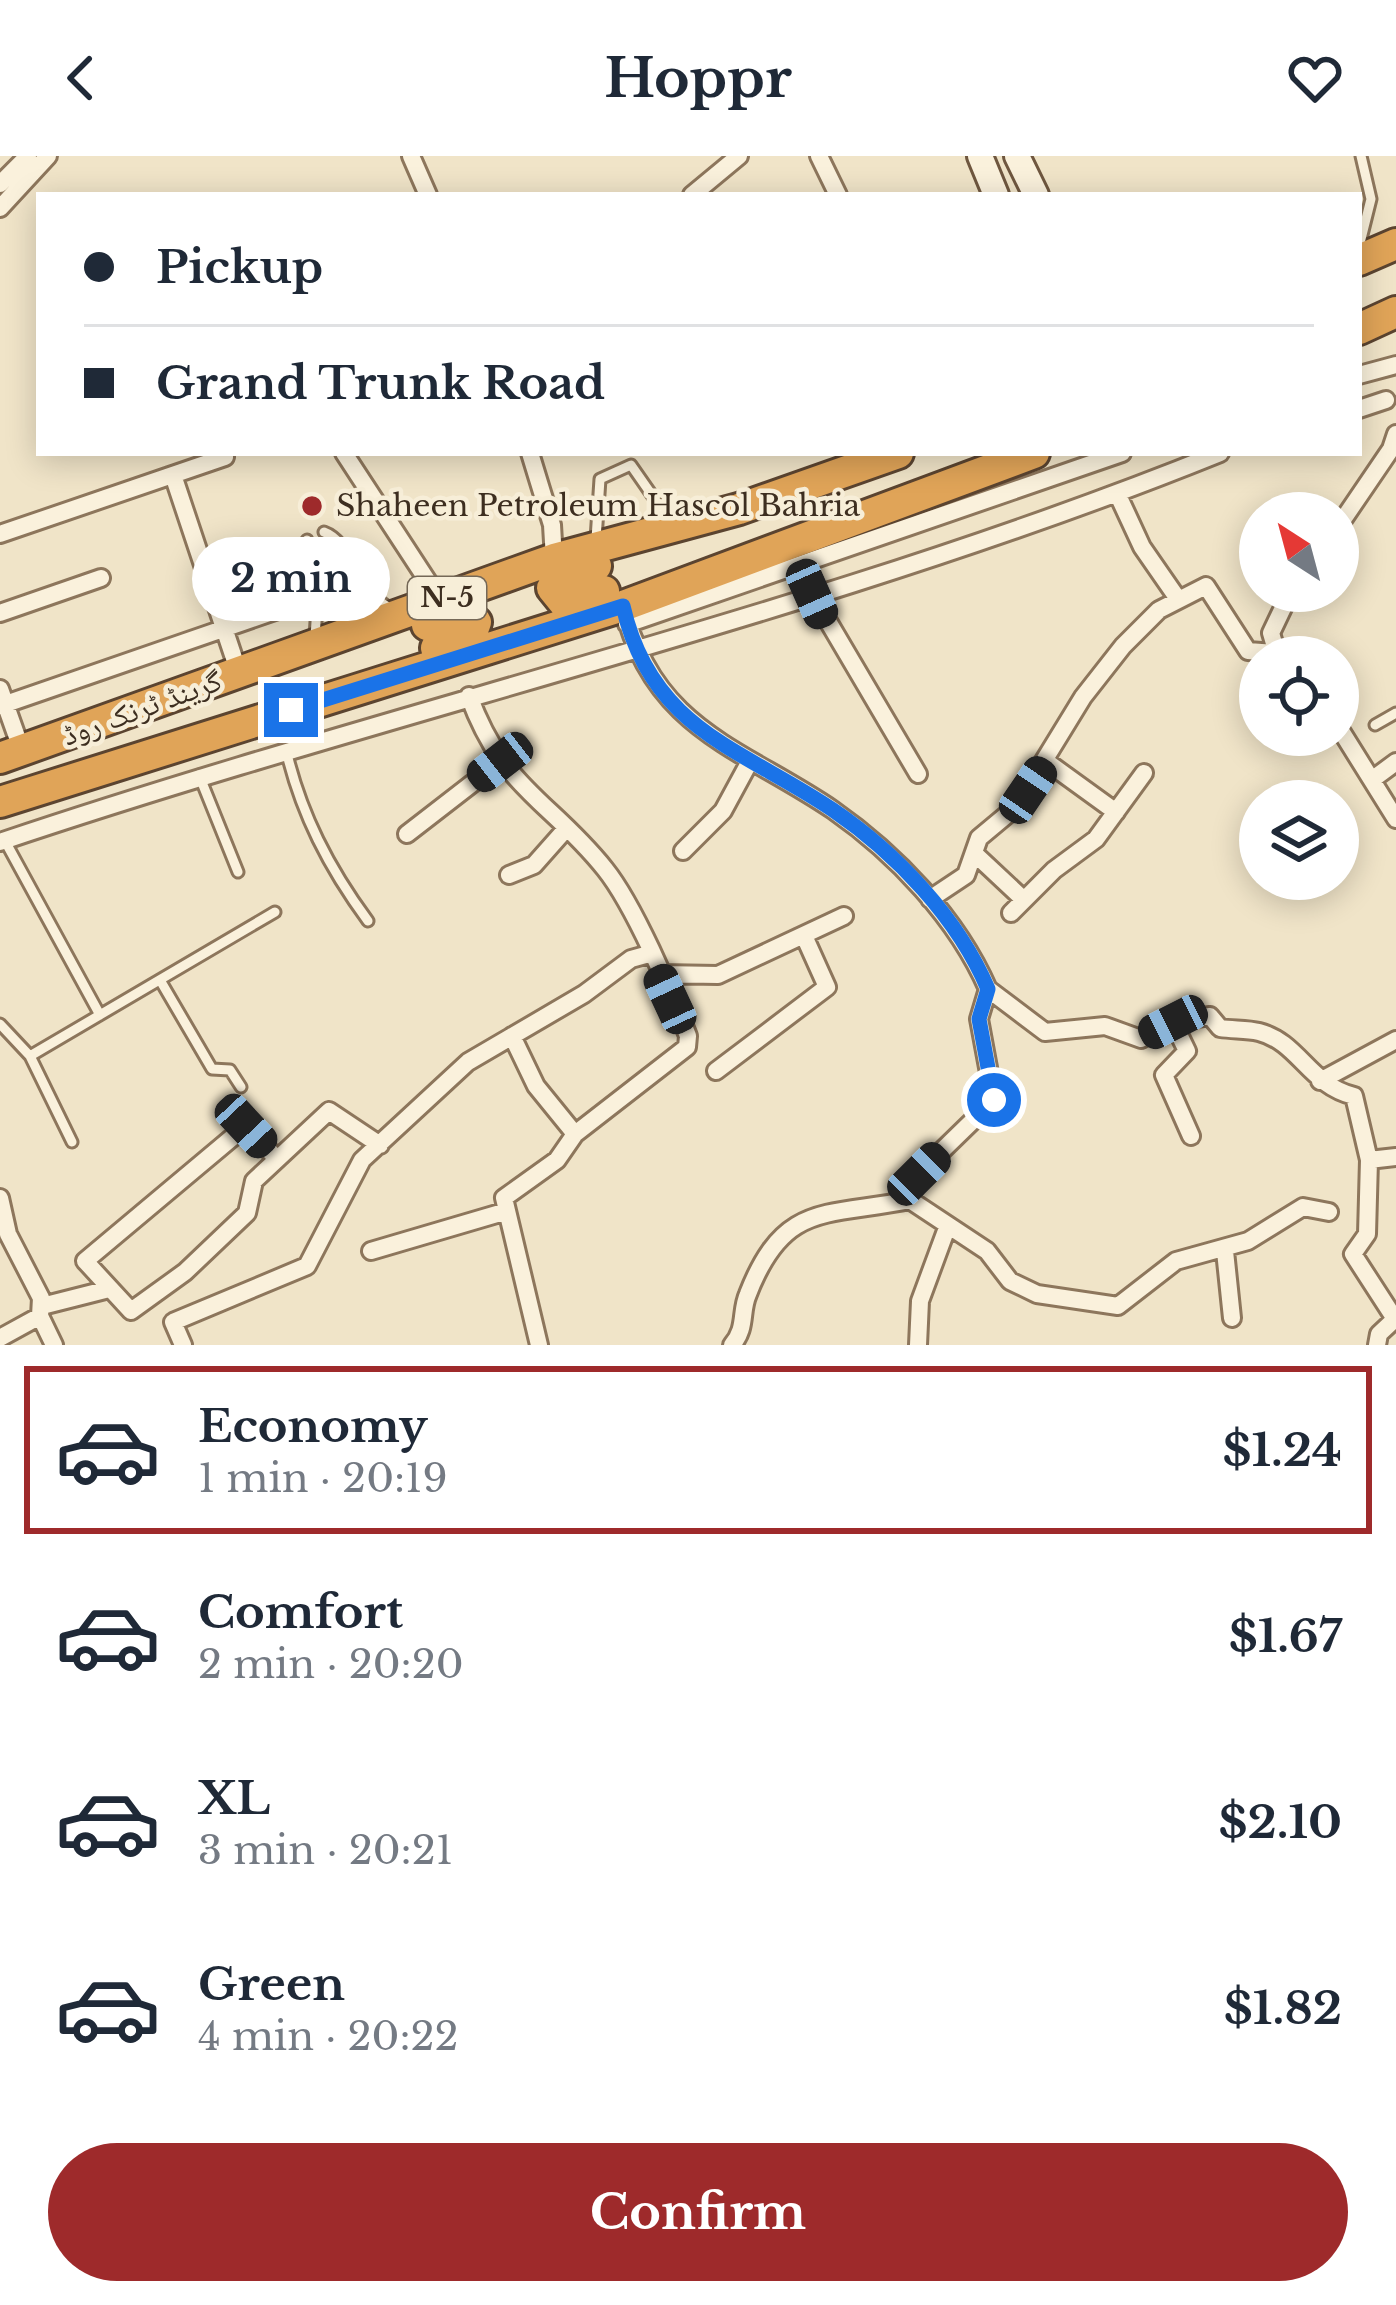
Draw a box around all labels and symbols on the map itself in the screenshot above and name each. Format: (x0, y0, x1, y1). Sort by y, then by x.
place label: Shaheen Petroleum Hascol Bahria (336, 487, 860, 524)
north arrow (1239, 492, 1359, 612)
marker: Shaheen Petroleum Hascol Bahria (299, 493, 325, 519)
callout: 2 min (192, 536, 390, 620)
car (781, 554, 843, 634)
road number: N-5 (408, 577, 486, 619)
street label: گرینڈ ٹرنک روڈ (57, 662, 227, 753)
route end (264, 683, 318, 737)
car (461, 726, 539, 798)
car (993, 750, 1063, 830)
car (638, 959, 702, 1039)
car (1133, 990, 1213, 1054)
route start (967, 1073, 1021, 1127)
car (208, 1087, 284, 1165)
car (881, 1136, 957, 1212)

